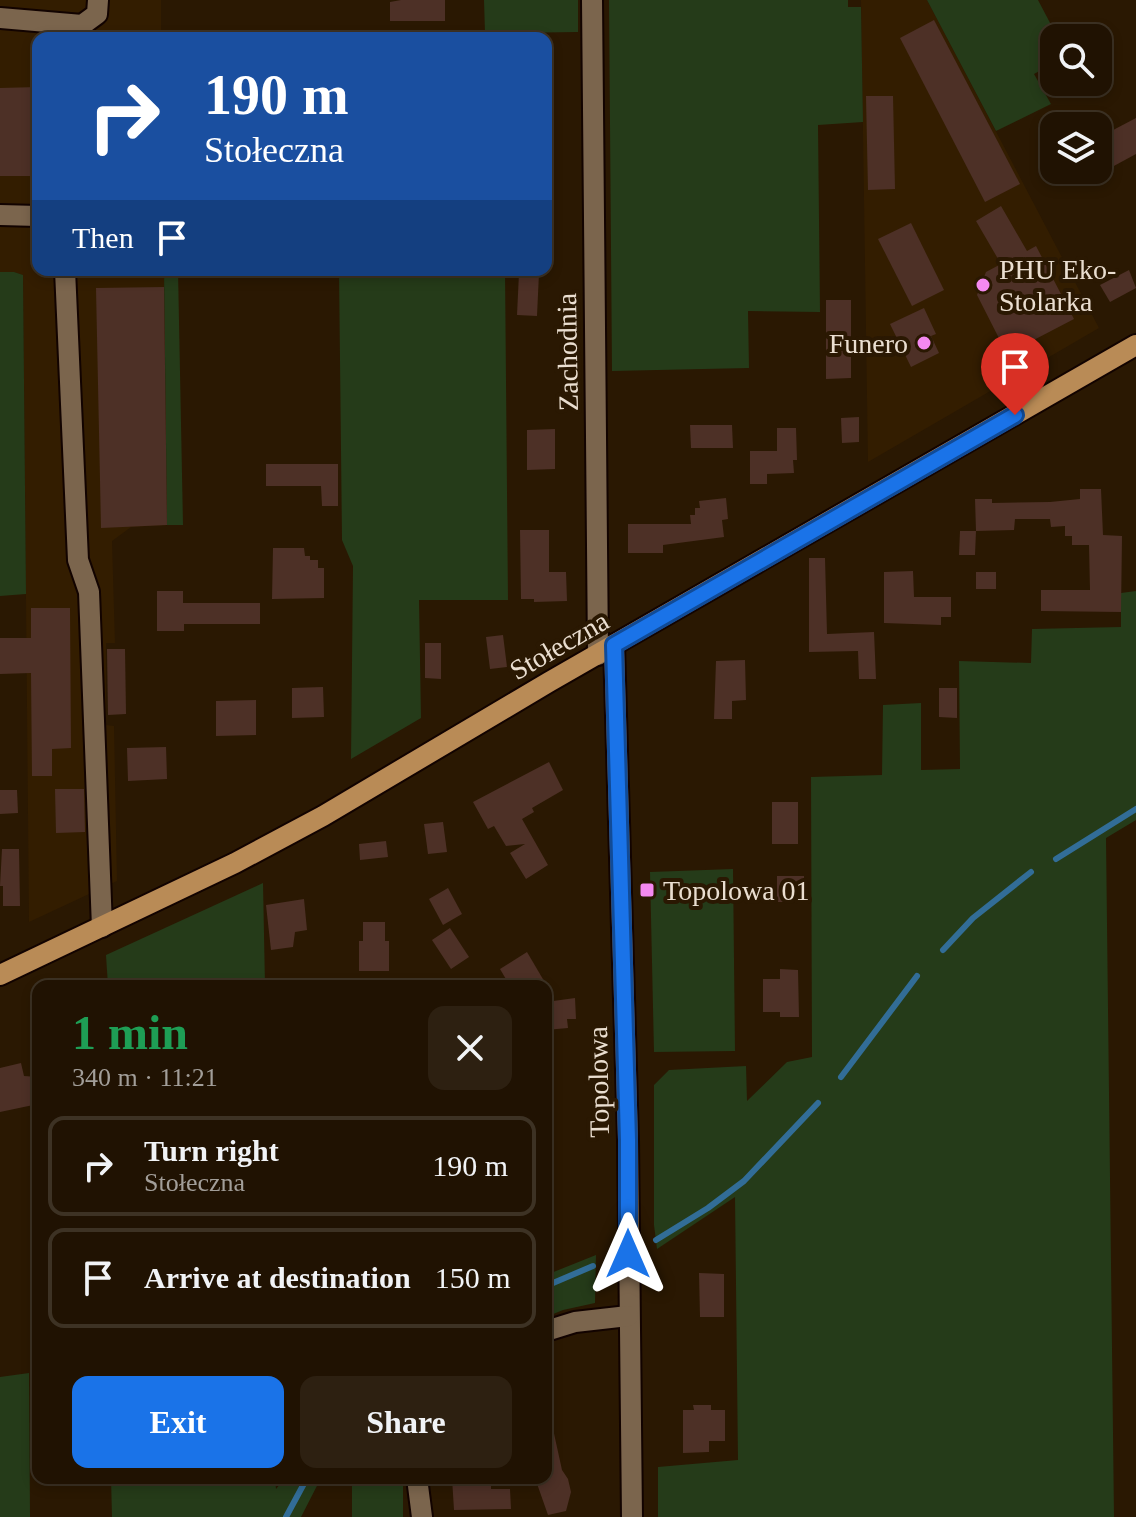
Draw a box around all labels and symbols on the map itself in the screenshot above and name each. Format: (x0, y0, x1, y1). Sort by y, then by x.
place label: PHU Eko- Stolarka (999, 254, 1116, 317)
marker: PHU Eko- Stolarka (974, 276, 992, 294)
street label: Zachodnia (551, 292, 584, 411)
place label: Funero (829, 328, 908, 359)
pin (981, 333, 1049, 415)
marker: Funero (915, 334, 933, 352)
street label: Stołeczna (504, 605, 615, 686)
place label: Topolowa 01 (663, 875, 810, 906)
marker: Topolowa 01 (638, 881, 656, 899)
street label: Topolowa (582, 1025, 615, 1138)
position arrow (586, 1212, 670, 1296)

